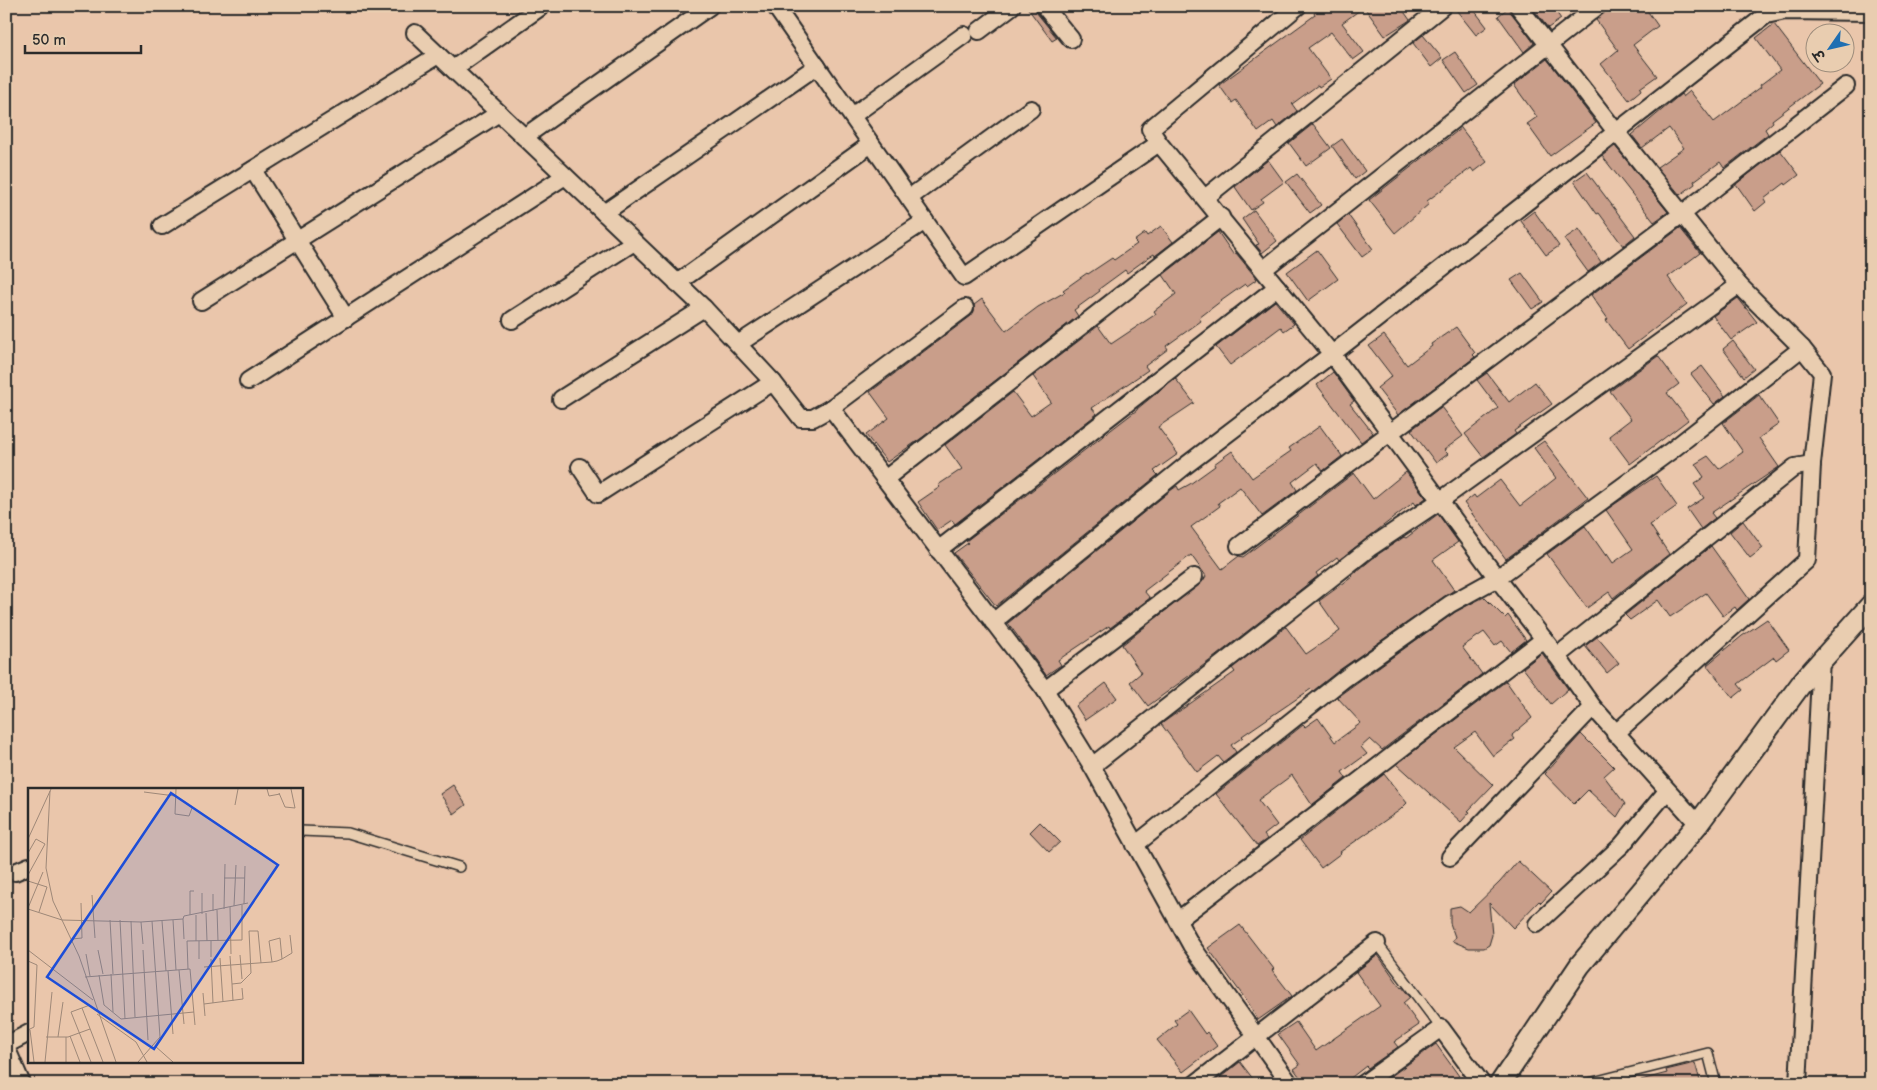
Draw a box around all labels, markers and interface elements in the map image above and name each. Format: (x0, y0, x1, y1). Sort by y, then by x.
scale bar (25, 22, 141, 54)
north arrow (1804, 22, 1854, 72)
text: 50 m (32, 31, 66, 50)
text: उ (1809, 45, 1830, 65)
inset map (28, 788, 302, 1062)

